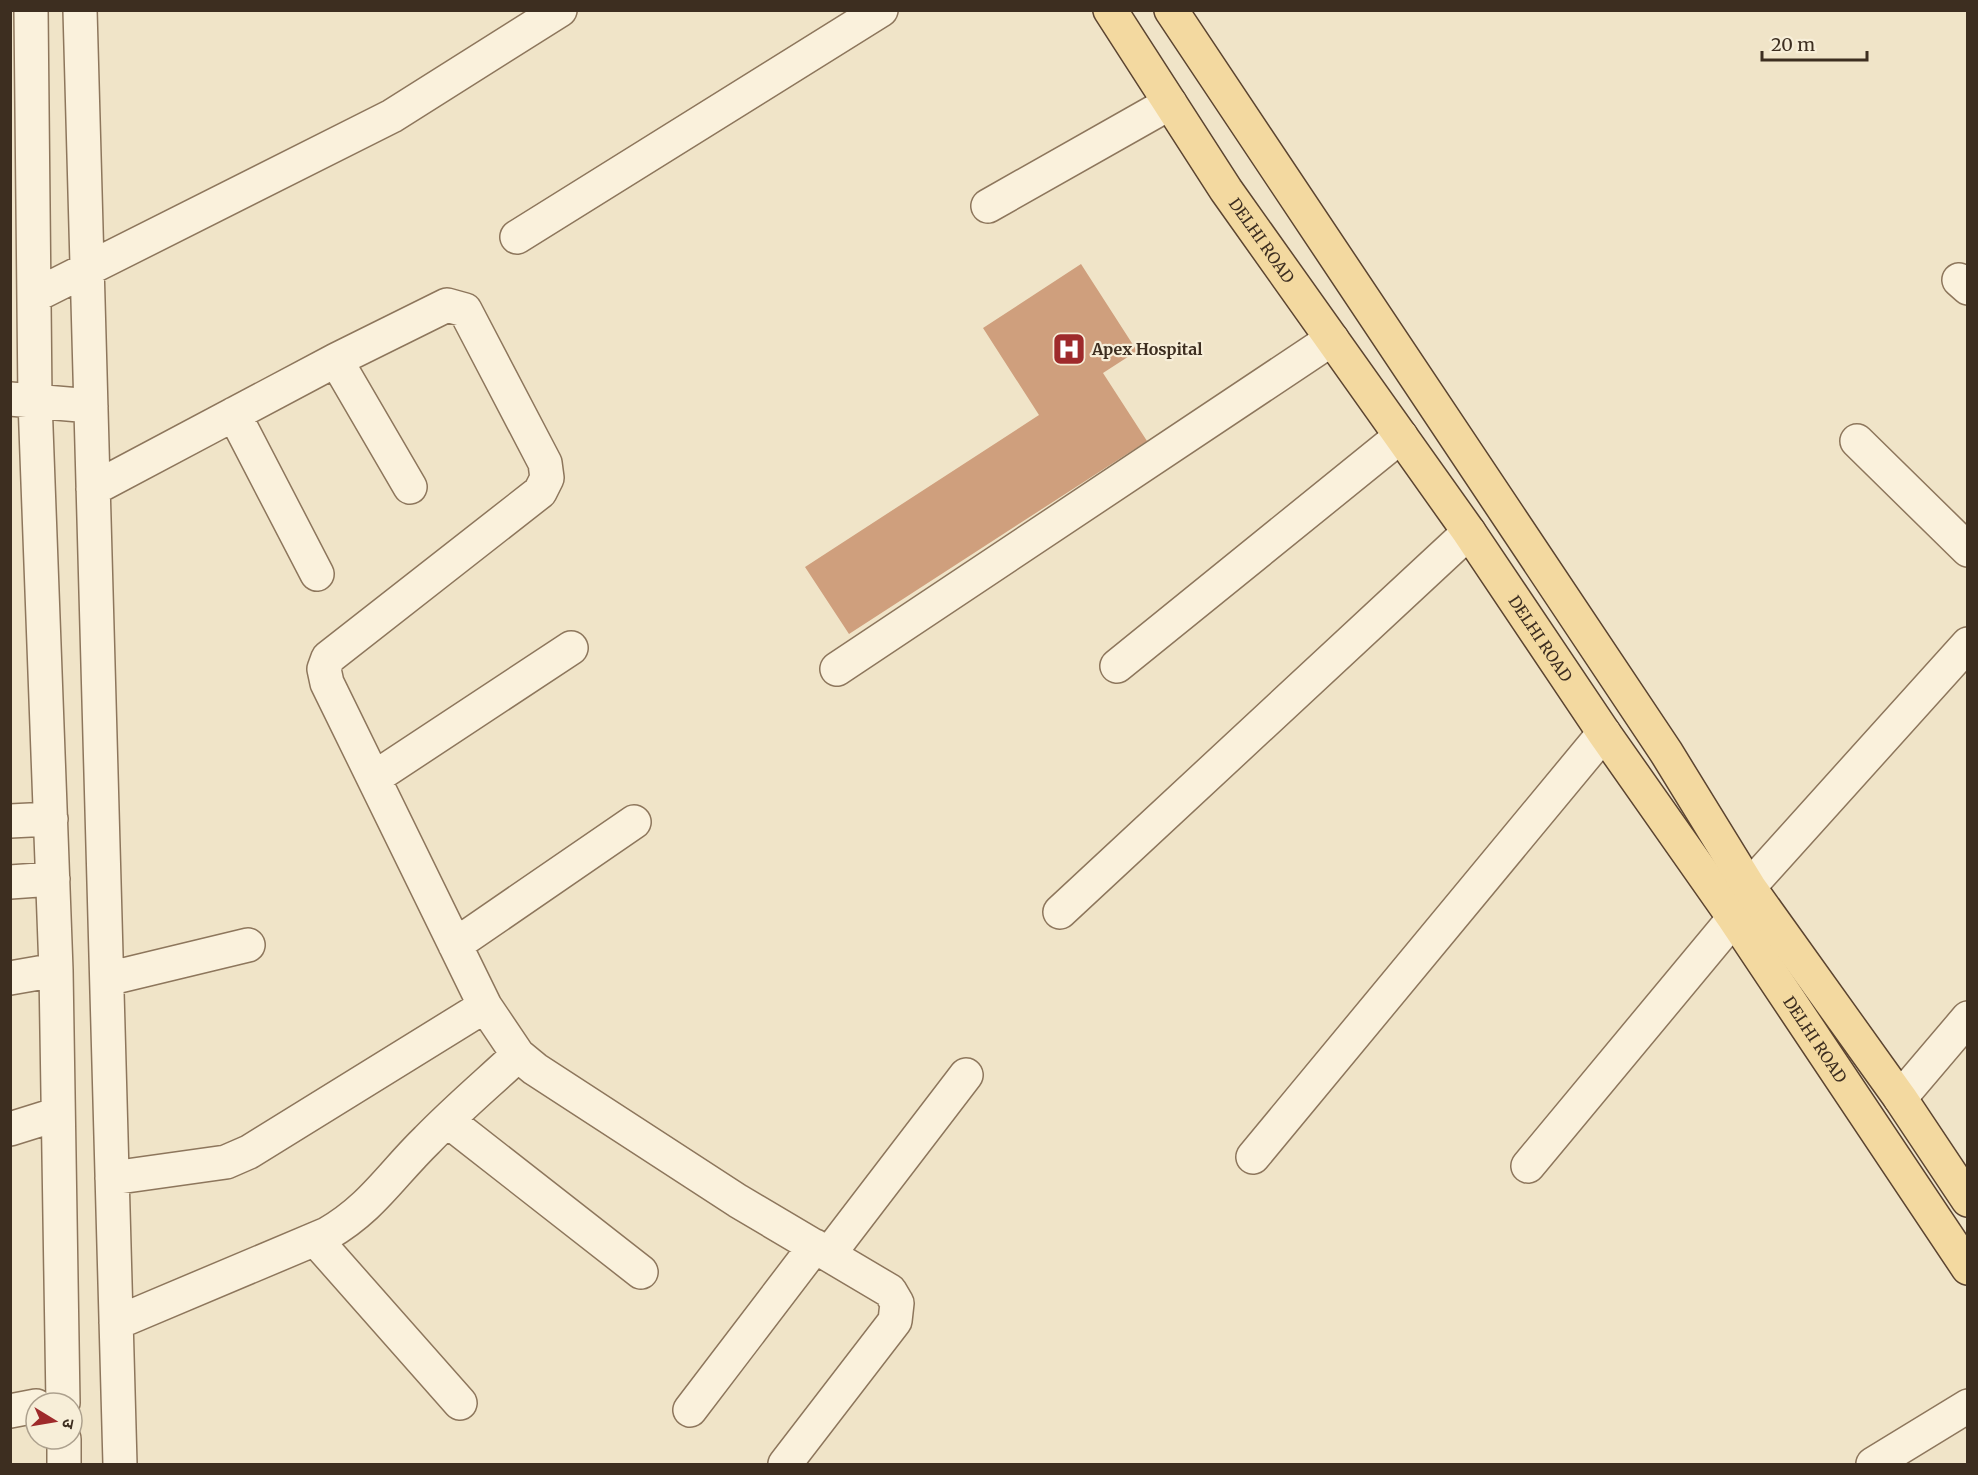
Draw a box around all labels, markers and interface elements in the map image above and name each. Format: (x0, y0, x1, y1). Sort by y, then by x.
scale bar (1762, 24, 1867, 62)
text: 20 m (1771, 33, 1815, 56)
street label: DELHI ROAD (1225, 194, 1299, 287)
hospital icon: Apex Hospital (1051, 331, 1087, 367)
place label: Apex Hospital (1091, 339, 1202, 359)
street label: DELHI ROAD (1504, 592, 1577, 686)
street label: DELHI ROAD (1779, 992, 1851, 1086)
north arrow (24, 1391, 84, 1451)
text: उ (58, 1417, 79, 1431)

